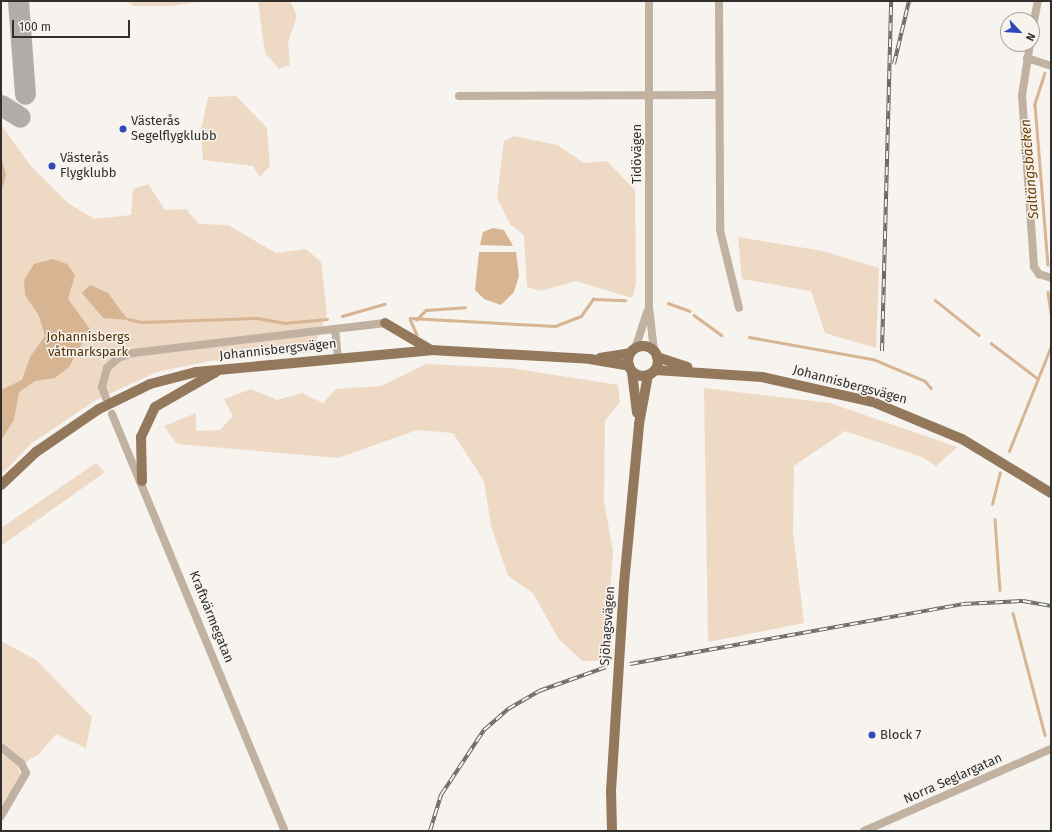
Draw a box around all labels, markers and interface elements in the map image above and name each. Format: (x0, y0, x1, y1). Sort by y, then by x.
scale bar (14, 12, 132, 38)
north arrow (1000, 12, 1040, 52)
text: 100 m (19, 20, 51, 34)
text: N (1023, 31, 1038, 43)
place label: Västerås Segelflygklubb (131, 114, 217, 145)
water label: Saltängsbäcken (1017, 118, 1043, 220)
marker: Västerås Segelflygklubb (118, 124, 128, 134)
street label: Tidövägen (629, 124, 645, 184)
place label: Västerås Flygklubb (60, 151, 117, 182)
marker: Västerås Flygklubb (47, 161, 57, 171)
park label: Johannisbergs våtmarkspark (46, 330, 130, 361)
street label: Johannisbergsvägen (219, 336, 337, 364)
street label: Johannisbergsvägen (791, 362, 909, 408)
street label: Kraftvärmegatan (185, 569, 237, 665)
street label: Sjöhagsvägen (597, 586, 619, 666)
place label: Block 7 (880, 727, 921, 743)
marker: Block 7 (867, 730, 877, 740)
street label: Norra Seglargatan (901, 750, 1005, 808)

